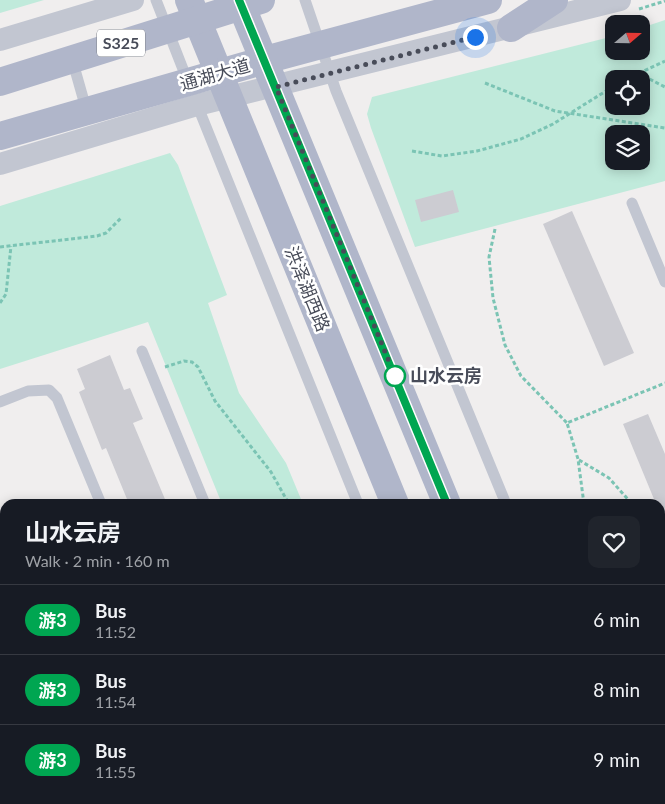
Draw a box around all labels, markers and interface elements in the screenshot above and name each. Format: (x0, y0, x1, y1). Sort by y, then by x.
north arrow (605, 15, 650, 60)
map controls (605, 15, 650, 170)
your location (463, 25, 488, 50)
road number: S325 (97, 29, 145, 56)
street label: 通湖大道 (177, 54, 252, 95)
button: locate (605, 70, 650, 115)
button: layers (605, 125, 650, 170)
street label: 洪泽湖西路 (281, 243, 335, 334)
place label: 山水云房 (410, 364, 482, 386)
marker: 山水云房 (384, 365, 406, 387)
button: heart (588, 516, 640, 568)
text: 山水云房 (25, 517, 121, 546)
text: Walk · 2 min · 160 m (25, 551, 170, 570)
text: Bus (95, 599, 126, 622)
text: 6 min (593, 608, 640, 631)
text: 游3 (38, 609, 67, 631)
text: 11:52 (95, 622, 136, 641)
text: Bus (95, 669, 126, 692)
text: 8 min (593, 678, 640, 701)
text: 游3 (38, 679, 67, 701)
text: 11:54 (95, 692, 136, 711)
text: Bus (95, 739, 126, 762)
text: 9 min (593, 748, 640, 771)
text: 游3 (38, 749, 67, 771)
text: 11:55 (95, 762, 136, 781)

